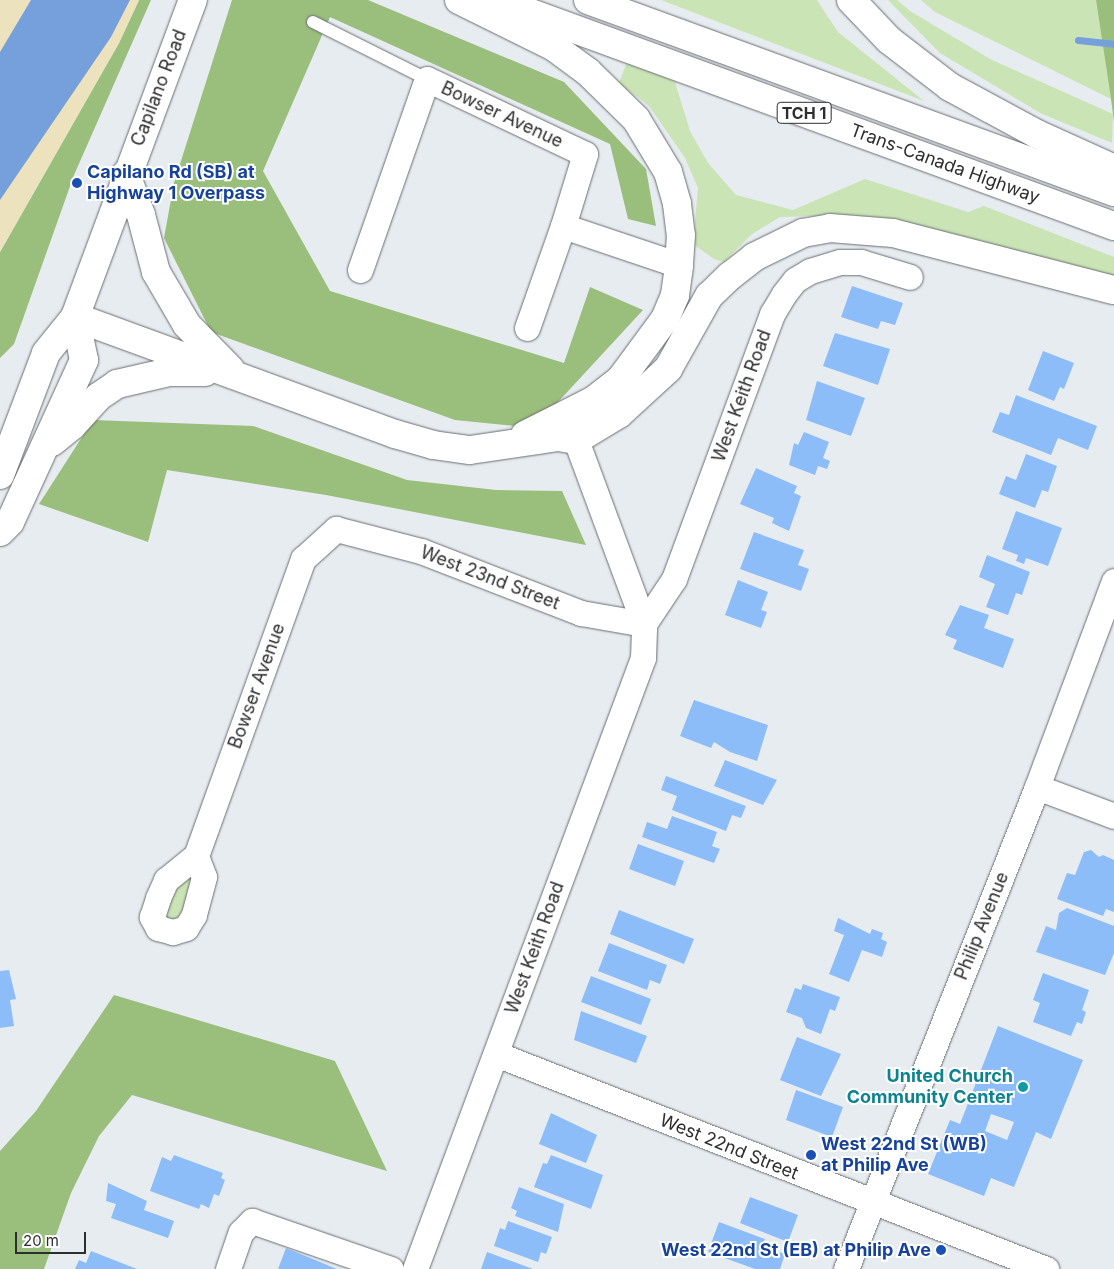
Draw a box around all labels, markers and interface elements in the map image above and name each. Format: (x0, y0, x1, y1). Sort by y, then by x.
street label: Capilano Road (127, 27, 191, 149)
street label: Bowser Avenue (438, 77, 566, 153)
road number: TCH 1 (776, 100, 832, 126)
street label: Trans-Canada Highway (847, 120, 1043, 208)
place label: Capilano Rd (SB) at Highway 1 Overpass (87, 162, 265, 204)
marker: Capilano Rd (SB) at Highway 1 Overpass (71, 177, 83, 189)
street label: West Keith Road (708, 327, 776, 465)
street label: West 23nd Street (417, 542, 563, 614)
street label: Bowser Avenue (224, 620, 290, 752)
street label: Philip Avenue (951, 869, 1013, 983)
street label: West Keith Road (501, 879, 569, 1017)
place label: United Church Community Center (847, 1066, 1013, 1108)
marker: United Church Community Center (1017, 1081, 1029, 1093)
street label: West 22nd Street (657, 1109, 801, 1185)
place label: West 22nd St (WB) at Philip Ave (821, 1134, 987, 1176)
marker: West 22nd St (WB) at Philip Ave (805, 1149, 817, 1161)
scale bar (18, 1222, 89, 1254)
text: 20 m (23, 1231, 59, 1250)
place label: West 22nd St (EB) at Philip Ave (661, 1239, 931, 1261)
marker: West 22nd St (EB) at Philip Ave (935, 1244, 947, 1256)

